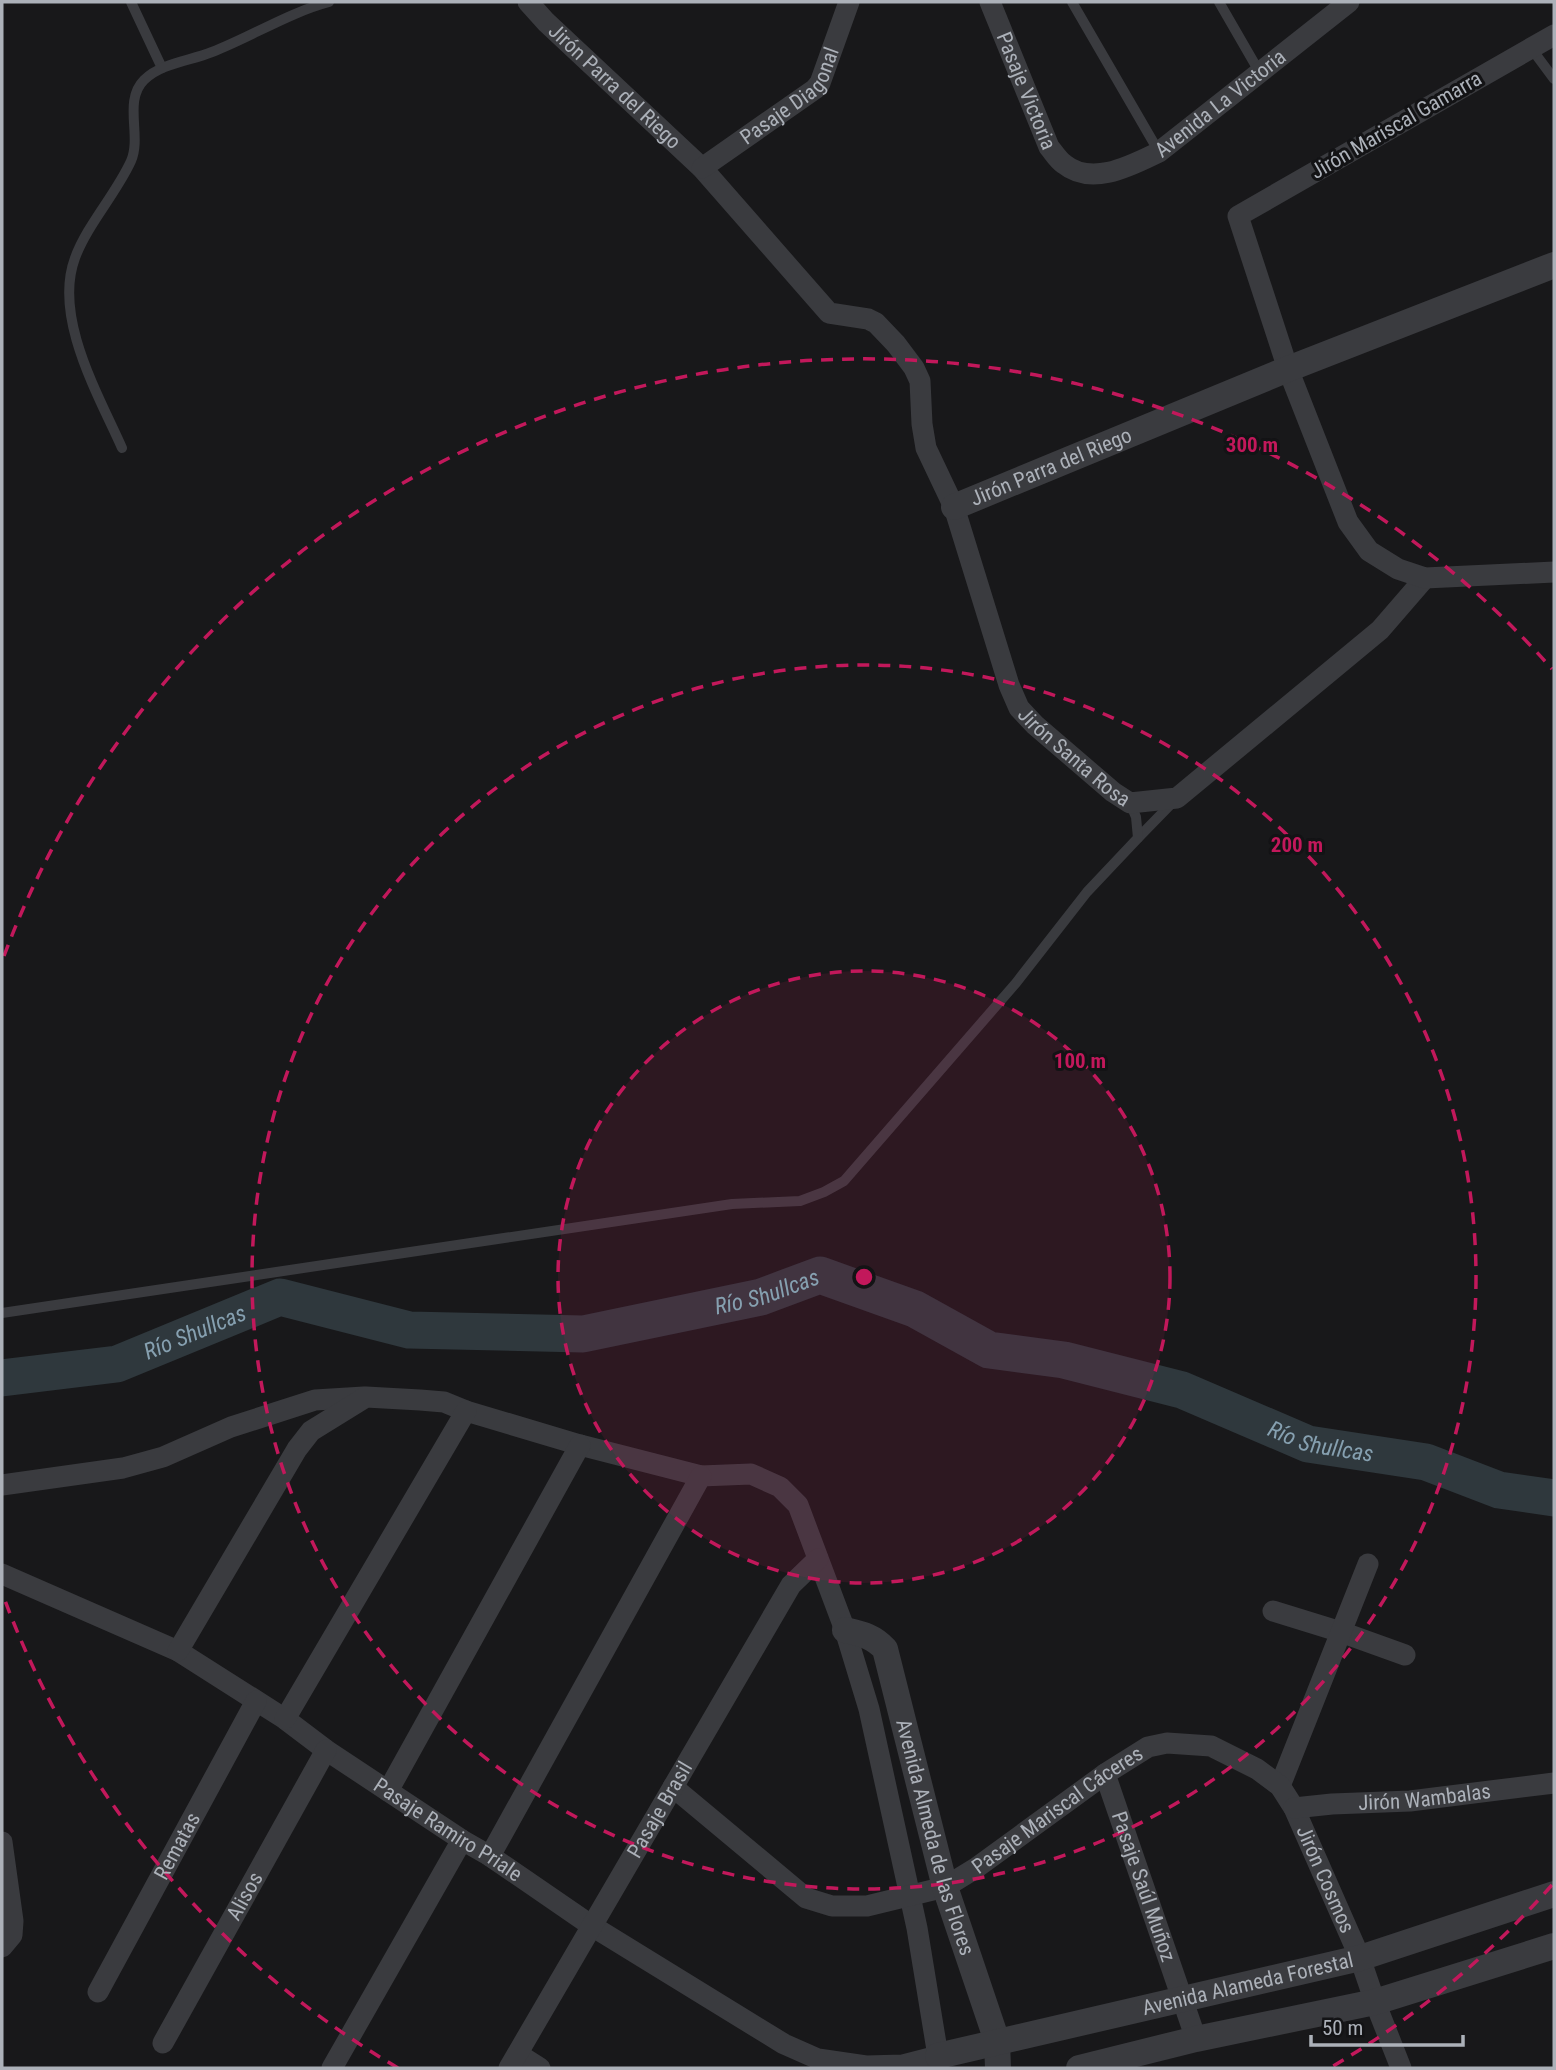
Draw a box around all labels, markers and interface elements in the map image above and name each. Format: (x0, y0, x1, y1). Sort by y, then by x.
street label: Jirón Parra del Riego (544, 19, 686, 154)
street label: Pasaje Victoria (992, 29, 1061, 153)
street label: Pasaje Diagonal (735, 44, 844, 150)
street label: Avenida La Victoria (1150, 45, 1291, 162)
street label: Jirón Mariscal Gamarra (1306, 66, 1486, 184)
street label: Jirón Parra del Riego (967, 423, 1135, 511)
text: 300 m (1226, 433, 1278, 457)
street label: Jirón Santa Rosa (1013, 702, 1135, 812)
text: 200 m (1271, 833, 1323, 857)
text: 100 m (1054, 1049, 1106, 1073)
water label: Río Shullcas (712, 1264, 823, 1320)
centre of rings (852, 1265, 876, 1289)
water label: Río Shullcas (140, 1299, 250, 1366)
water label: Río Shullcas (1264, 1415, 1375, 1468)
street label: Avenida Almeda de las Flores (891, 1717, 979, 1959)
street label: Pasaje Mariscal Cáceres (967, 1741, 1147, 1879)
street label: Pasaje Brasil (622, 1757, 697, 1862)
street label: Pasaje Ramiro Priale (369, 1773, 527, 1886)
street label: Jirón Wambalas (1358, 1779, 1492, 1815)
street label: Rematas (149, 1808, 205, 1884)
street label: Pasaje Saúl Muñoz (1107, 1808, 1181, 1965)
street label: Jirón Cosmos (1291, 1822, 1359, 1937)
street label: Alisos (222, 1868, 268, 1925)
street label: Avenida Alameda Forestal (1140, 1948, 1356, 2020)
scale bar (1311, 2004, 1463, 2048)
text: 50 m (1322, 2016, 1363, 2040)

